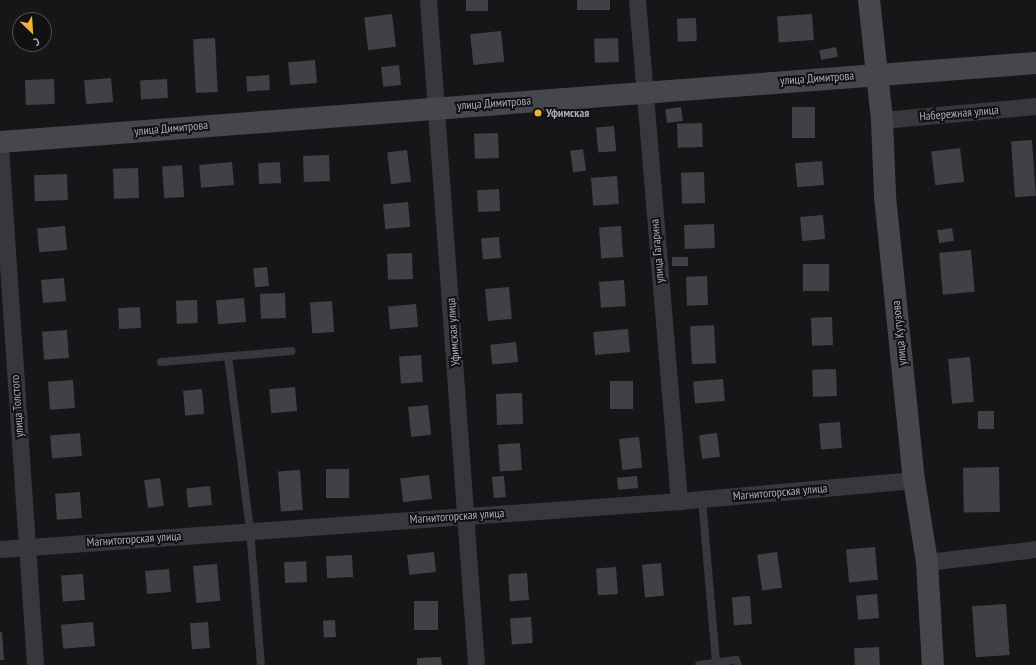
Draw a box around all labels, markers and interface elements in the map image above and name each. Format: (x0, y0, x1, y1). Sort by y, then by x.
north arrow (12, 12, 52, 52)
text: С (31, 35, 42, 49)
street label: улица Димитрова (779, 68, 855, 88)
street label: улица Димитрова (456, 93, 532, 113)
street label: Набережная улица (919, 102, 999, 124)
place label: Уфимская (546, 106, 589, 120)
marker: Уфимская (533, 108, 543, 118)
street label: улица Димитрова (133, 118, 209, 138)
street label: улица Гагарина (647, 218, 667, 284)
street label: Уфимская улица (443, 297, 463, 367)
street label: улица Кутузова (888, 300, 910, 366)
street label: улица Толстого (8, 374, 26, 438)
street label: Магнитогорская улица (732, 481, 828, 503)
street label: Магнитогорская улица (409, 506, 505, 526)
street label: Магнитогорская улица (86, 529, 182, 549)

